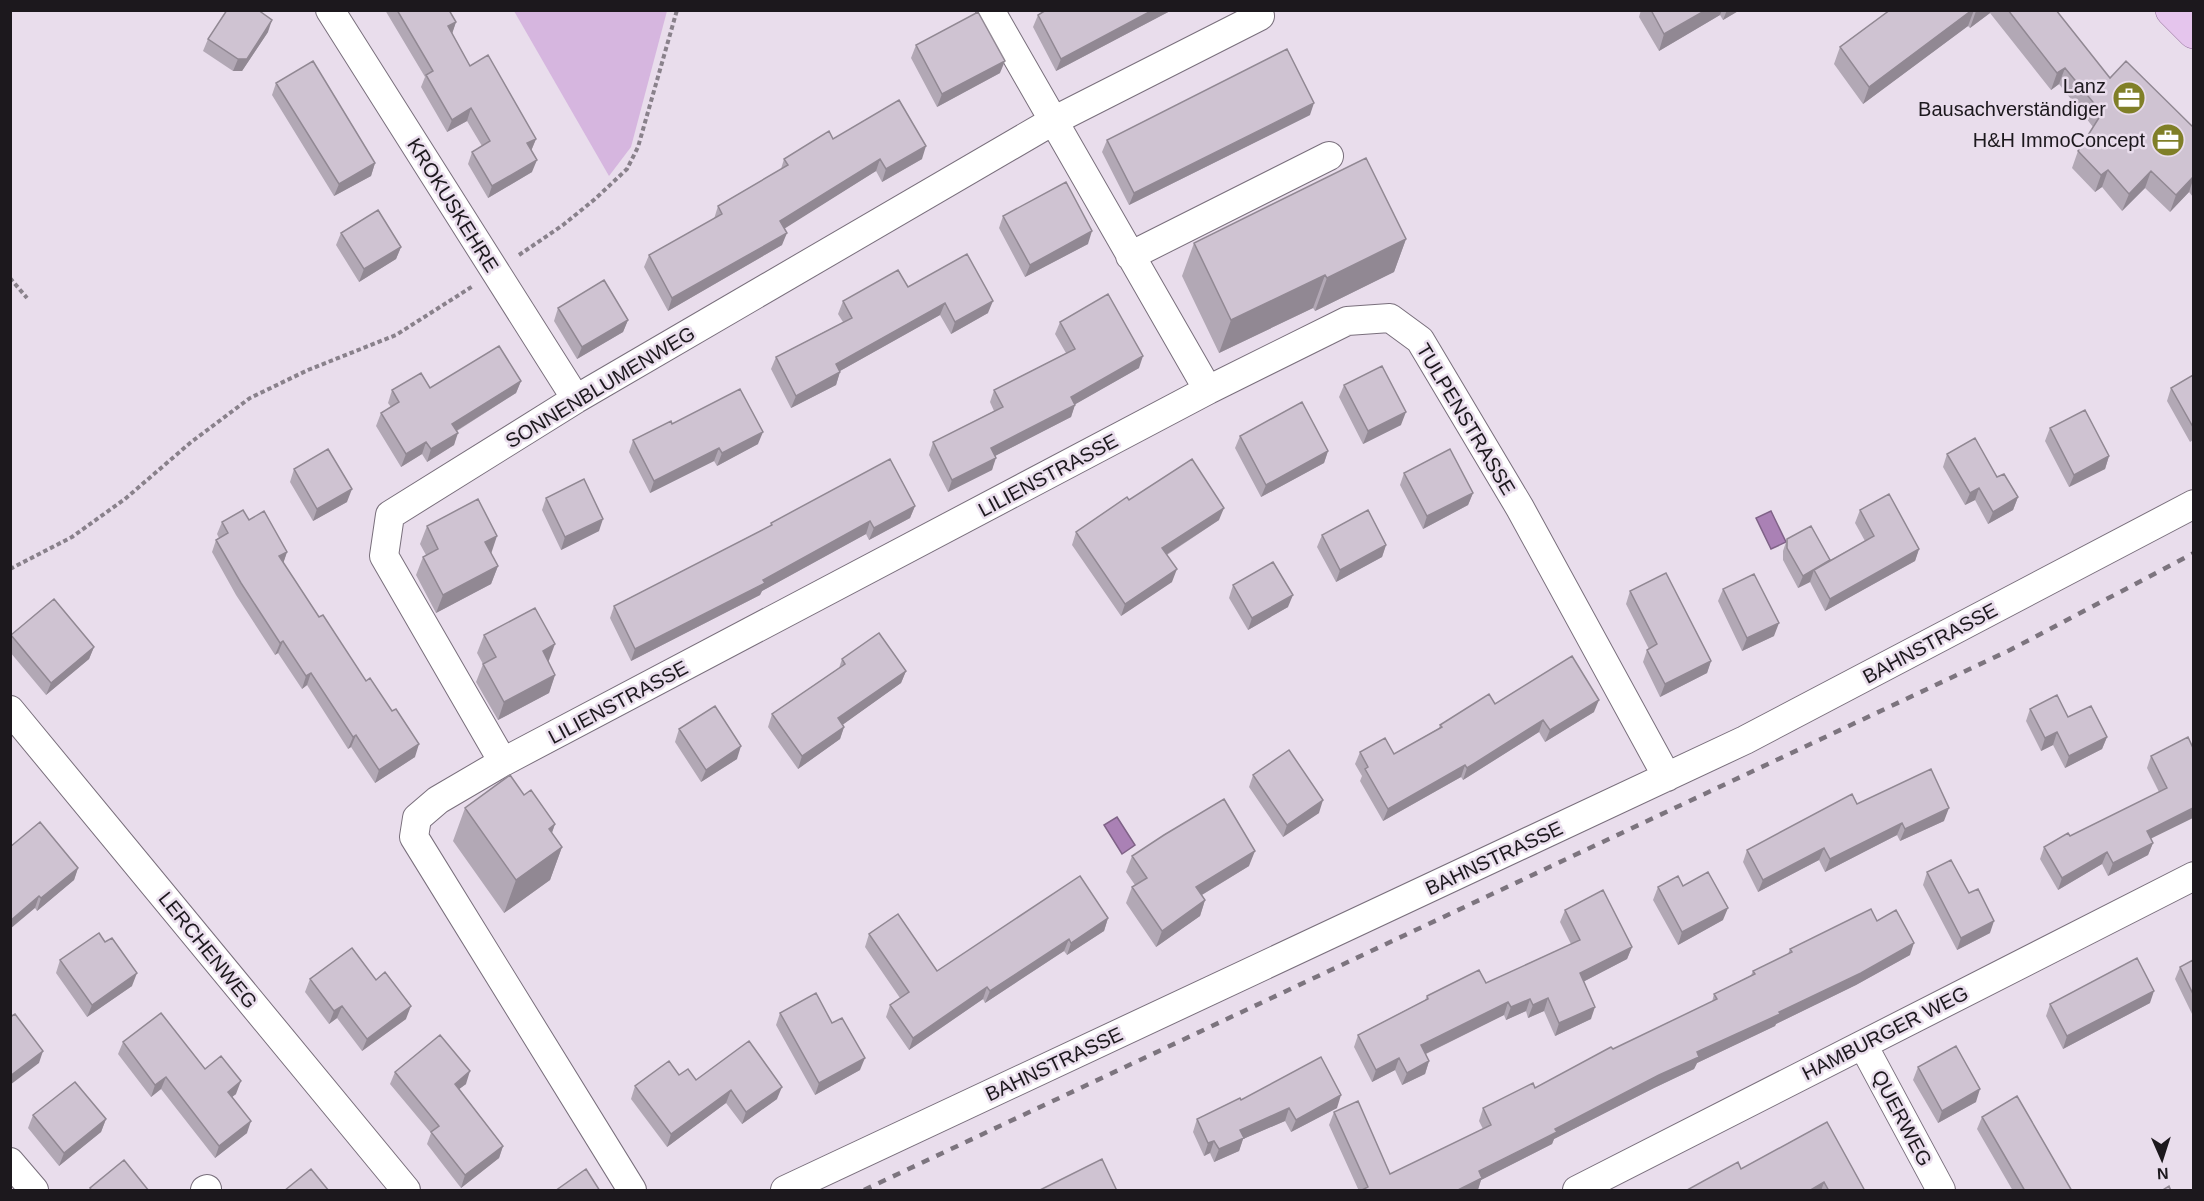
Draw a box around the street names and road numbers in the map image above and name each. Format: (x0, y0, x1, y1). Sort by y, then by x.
street label: KROKUSKEHRE (403, 134, 503, 276)
street label: SONNENBLUMENWEG (501, 322, 699, 452)
street label: TULPENSTRASSE (1412, 340, 1520, 498)
street label: LILIENSTRASSE (975, 429, 1121, 521)
street label: BAHNSTRASSE (1859, 598, 2001, 688)
street label: LILIENSTRASSE (545, 656, 691, 748)
street label: BAHNSTRASSE (1422, 817, 1566, 899)
street label: LERCHENWEG (154, 887, 262, 1013)
street label: HAMBURGER WEG (1798, 982, 1972, 1084)
street label: BAHNSTRASSE (982, 1023, 1126, 1105)
street label: QUERWEG (1868, 1066, 1936, 1170)

